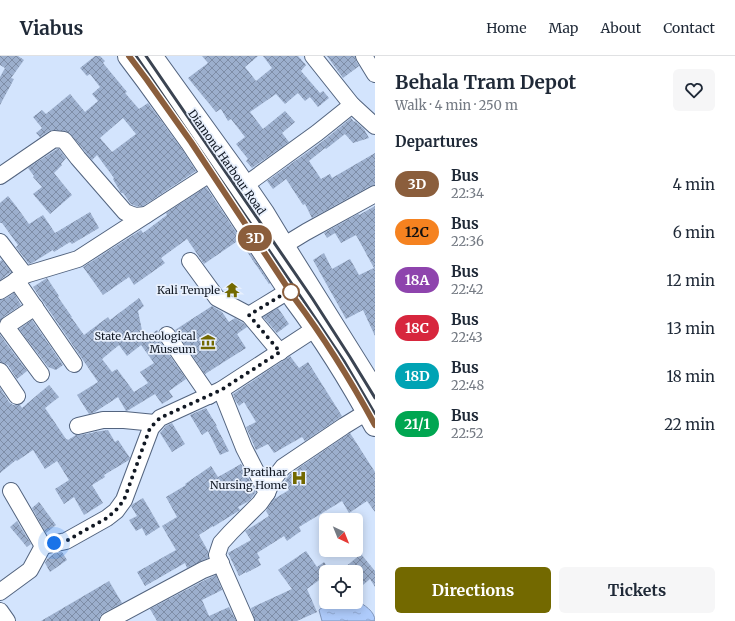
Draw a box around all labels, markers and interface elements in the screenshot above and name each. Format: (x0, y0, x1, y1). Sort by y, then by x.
text: Viabus (20, 16, 83, 40)
text: Home (486, 19, 527, 37)
text: Map (549, 19, 578, 37)
text: About (600, 19, 641, 37)
text: Contact (663, 19, 715, 37)
button: heart (673, 69, 715, 111)
text: Behala Tram Depot (395, 70, 576, 94)
text: Walk · 4 min · 250 m (395, 97, 518, 114)
street label: Diamond Harbour Road (185, 107, 269, 218)
text: Departures (395, 132, 478, 151)
text: Bus (451, 166, 479, 185)
text: 3D (408, 175, 426, 193)
text: 4 min (673, 175, 715, 194)
text: 22:34 (451, 185, 484, 202)
text: Bus (451, 214, 479, 233)
text: 12C (405, 223, 429, 241)
text: 6 min (673, 223, 715, 242)
line badge: 3D (237, 225, 273, 251)
text: 3D (246, 229, 264, 247)
text: 22:36 (451, 233, 484, 250)
text: Bus (451, 262, 479, 281)
text: 18A (405, 271, 429, 289)
text: 12 min (666, 271, 715, 290)
temple icon: Kali Temple (223, 281, 241, 299)
text: 22:42 (451, 281, 484, 298)
place label: Kali Temple (157, 283, 220, 297)
unlabelled marker (282, 283, 300, 301)
text: Bus (451, 310, 479, 329)
text: 18C (405, 319, 429, 337)
text: 13 min (667, 319, 715, 338)
place label: State Archeological Museum (95, 329, 197, 356)
text: 22:43 (451, 329, 483, 346)
museum icon: State Archeological Museum (199, 333, 217, 351)
text: Bus (451, 358, 479, 377)
text: 18D (404, 367, 430, 385)
text: 18 min (667, 367, 715, 386)
text: 22:48 (451, 377, 484, 394)
text: Bus (451, 406, 479, 425)
text: 21/1 (404, 415, 430, 433)
text: 22 min (664, 415, 715, 434)
text: 22:52 (451, 425, 484, 442)
place label: Pratihar Nursing Home (210, 465, 287, 492)
hospital icon: Pratihar Nursing Home (290, 469, 308, 487)
north arrow (319, 513, 363, 557)
map controls (319, 513, 363, 609)
your location (44, 533, 64, 553)
button: locate (319, 565, 363, 609)
button: Directions (395, 567, 551, 613)
button: Tickets (559, 567, 715, 613)

